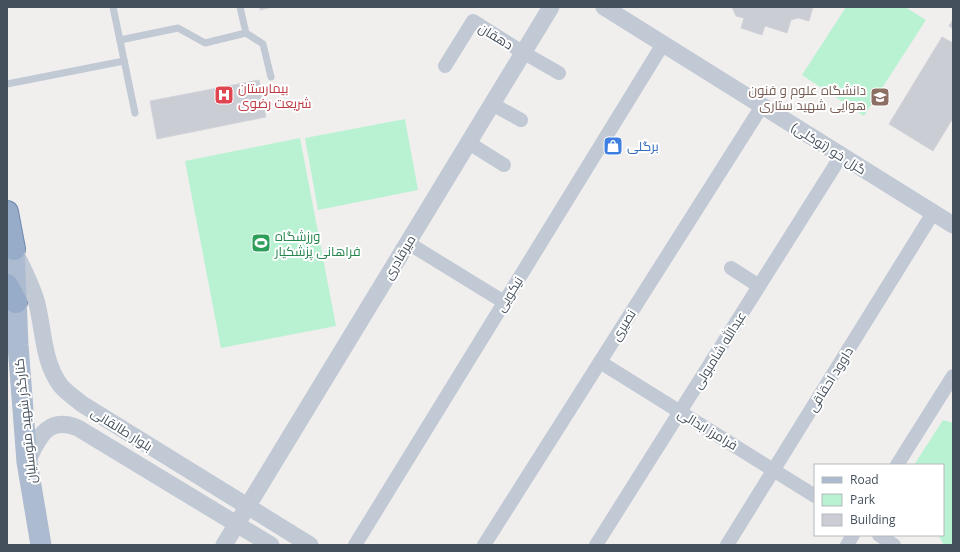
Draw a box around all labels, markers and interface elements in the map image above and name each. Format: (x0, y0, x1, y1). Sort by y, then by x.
street label: دهقان (475, 18, 517, 54)
place label: بیمارستان شریعت رضوی (238, 79, 311, 112)
place label: دانشگاه علوم و فنون هوایی شهید ستاری (749, 81, 866, 114)
hospital icon: بیمارستان شریعت رضوی (213, 84, 235, 106)
school or university icon: دانشگاه علوم و فنون هوایی شهید ستاری (869, 86, 891, 108)
street label: گزل خو (توکلی) (788, 118, 870, 178)
shop icon: برگلی (602, 135, 624, 157)
place label: برگلی (627, 137, 659, 155)
place label: ورزشگاه فراهانی پزشکیار (274, 227, 361, 261)
street label: میرقادری (379, 231, 419, 283)
sports icon: ورزشگاه فراهانی پزشکیار (250, 232, 272, 254)
street label: نیکویی (491, 273, 527, 315)
street label: نصیری (606, 306, 640, 344)
street label: عبدالله شامبولی (688, 308, 750, 392)
street label: داوود احقاقی (803, 343, 857, 415)
street label: کنارگذر شهید متوسلیان (9, 357, 41, 485)
street label: بلوار طالقانی (88, 403, 156, 455)
street label: فرامرز ابدالی (675, 404, 741, 454)
legend (814, 464, 944, 536)
text: Road (850, 471, 879, 488)
text: Park (850, 491, 876, 508)
text: Building (850, 511, 896, 528)

